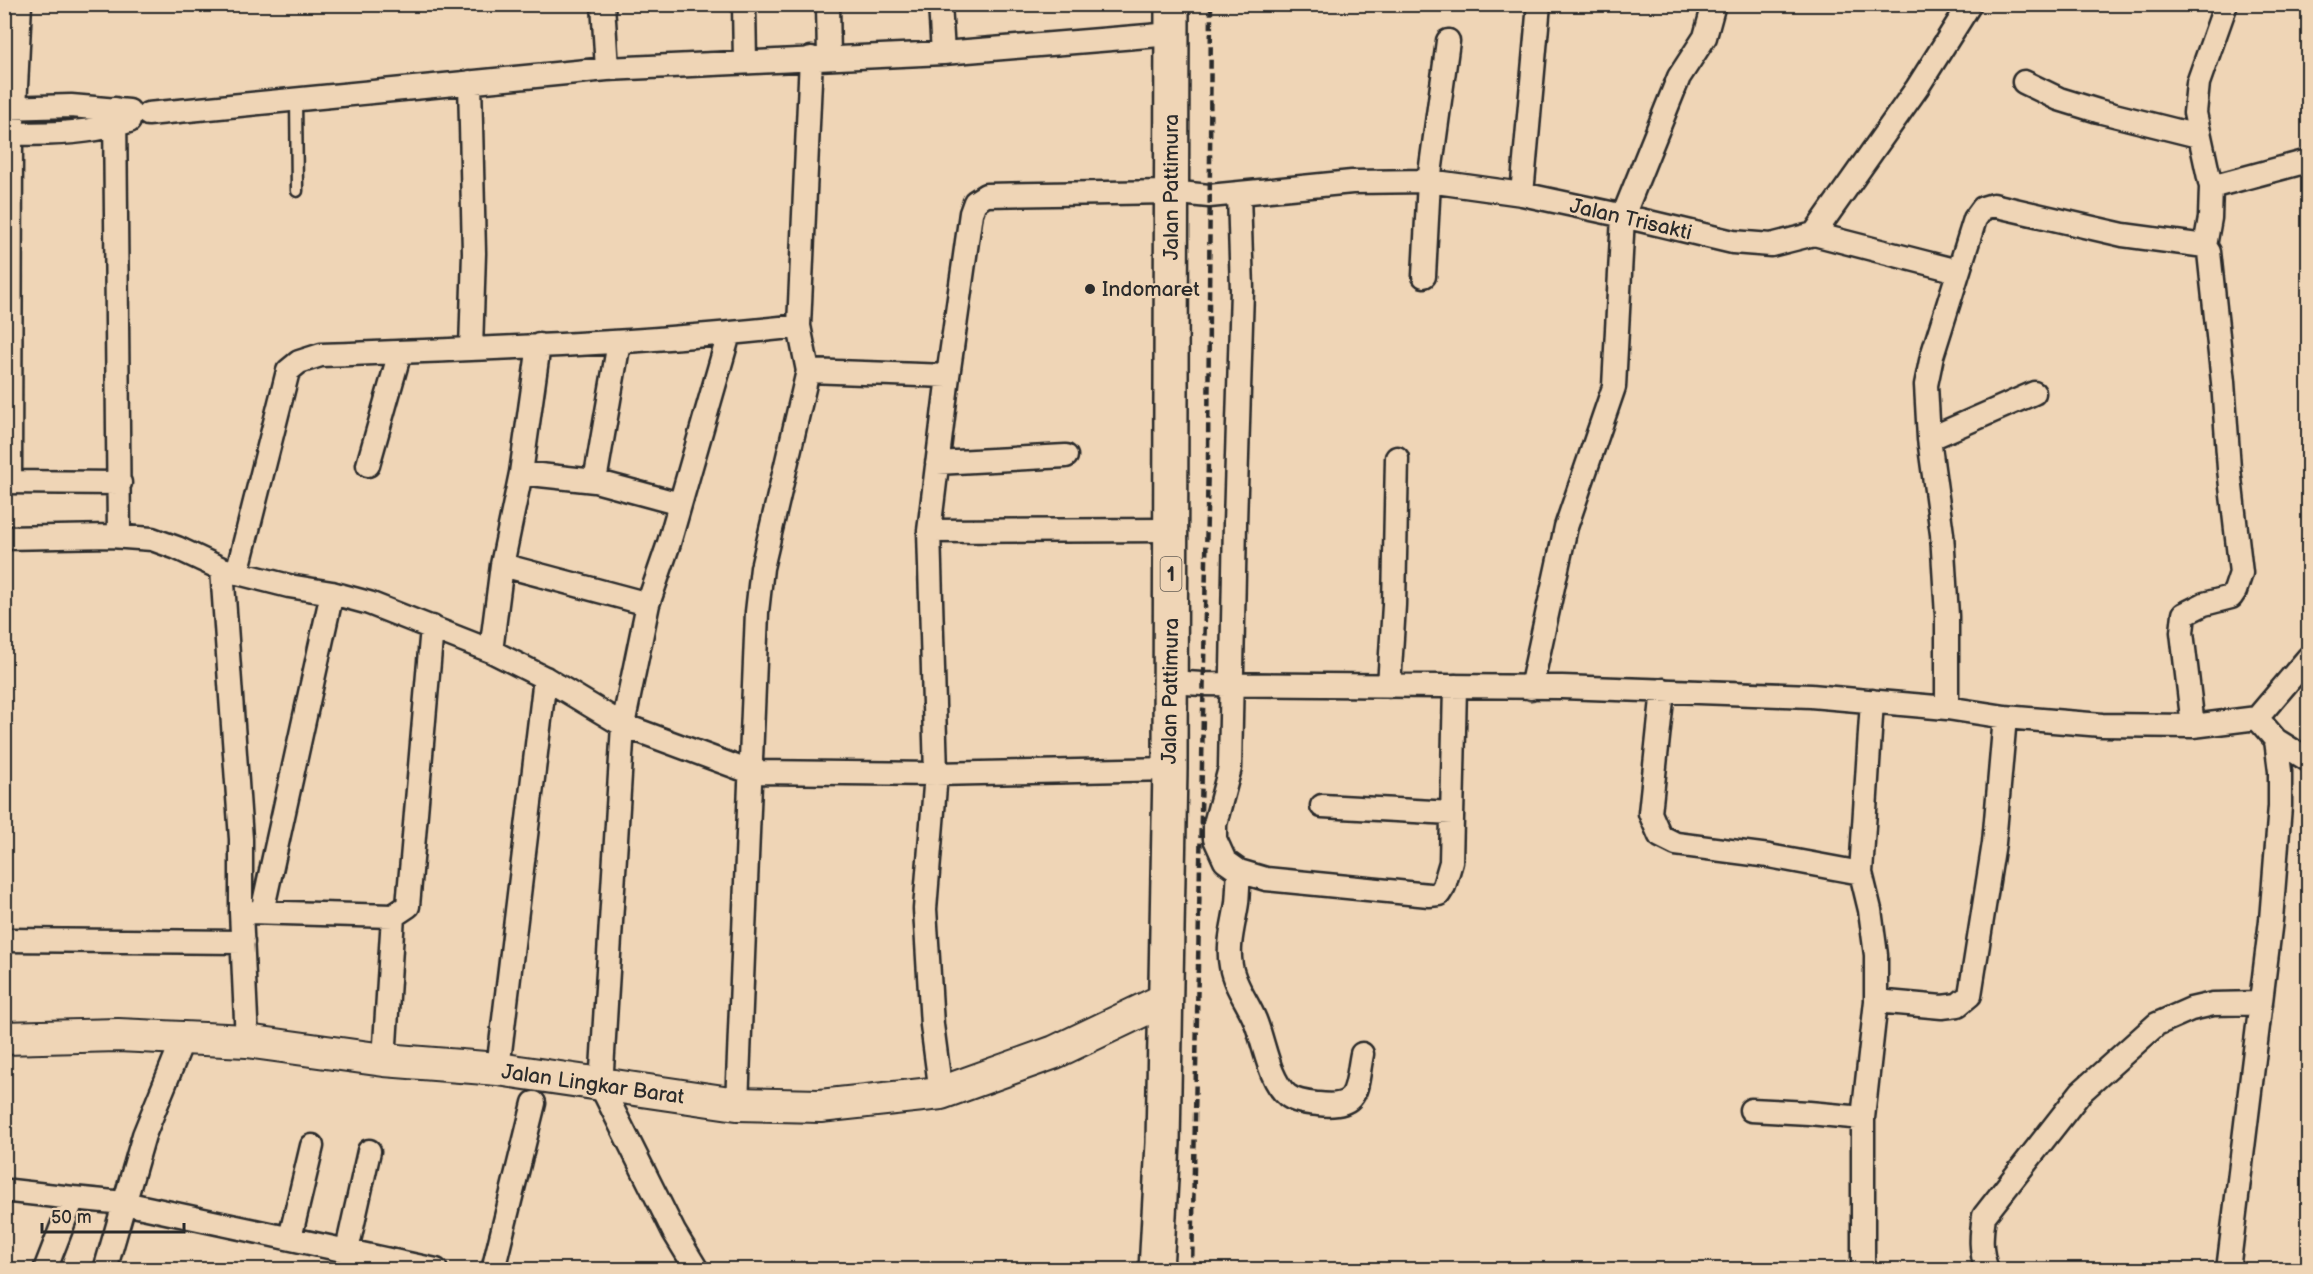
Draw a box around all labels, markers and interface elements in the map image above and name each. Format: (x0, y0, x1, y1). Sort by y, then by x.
street label: Jalan Pattimura (1159, 114, 1184, 260)
street label: Jalan Trisakti (1567, 193, 1694, 246)
place label: Indomaret (1102, 277, 1200, 302)
marker: Indomaret (1083, 282, 1097, 296)
road number: 1 (1160, 557, 1182, 591)
street label: Jalan Pattimura (1157, 618, 1184, 764)
street label: Jalan Lingkar Barat (500, 1059, 686, 1110)
scale bar (42, 1196, 184, 1234)
text: 50 m (51, 1207, 92, 1228)

